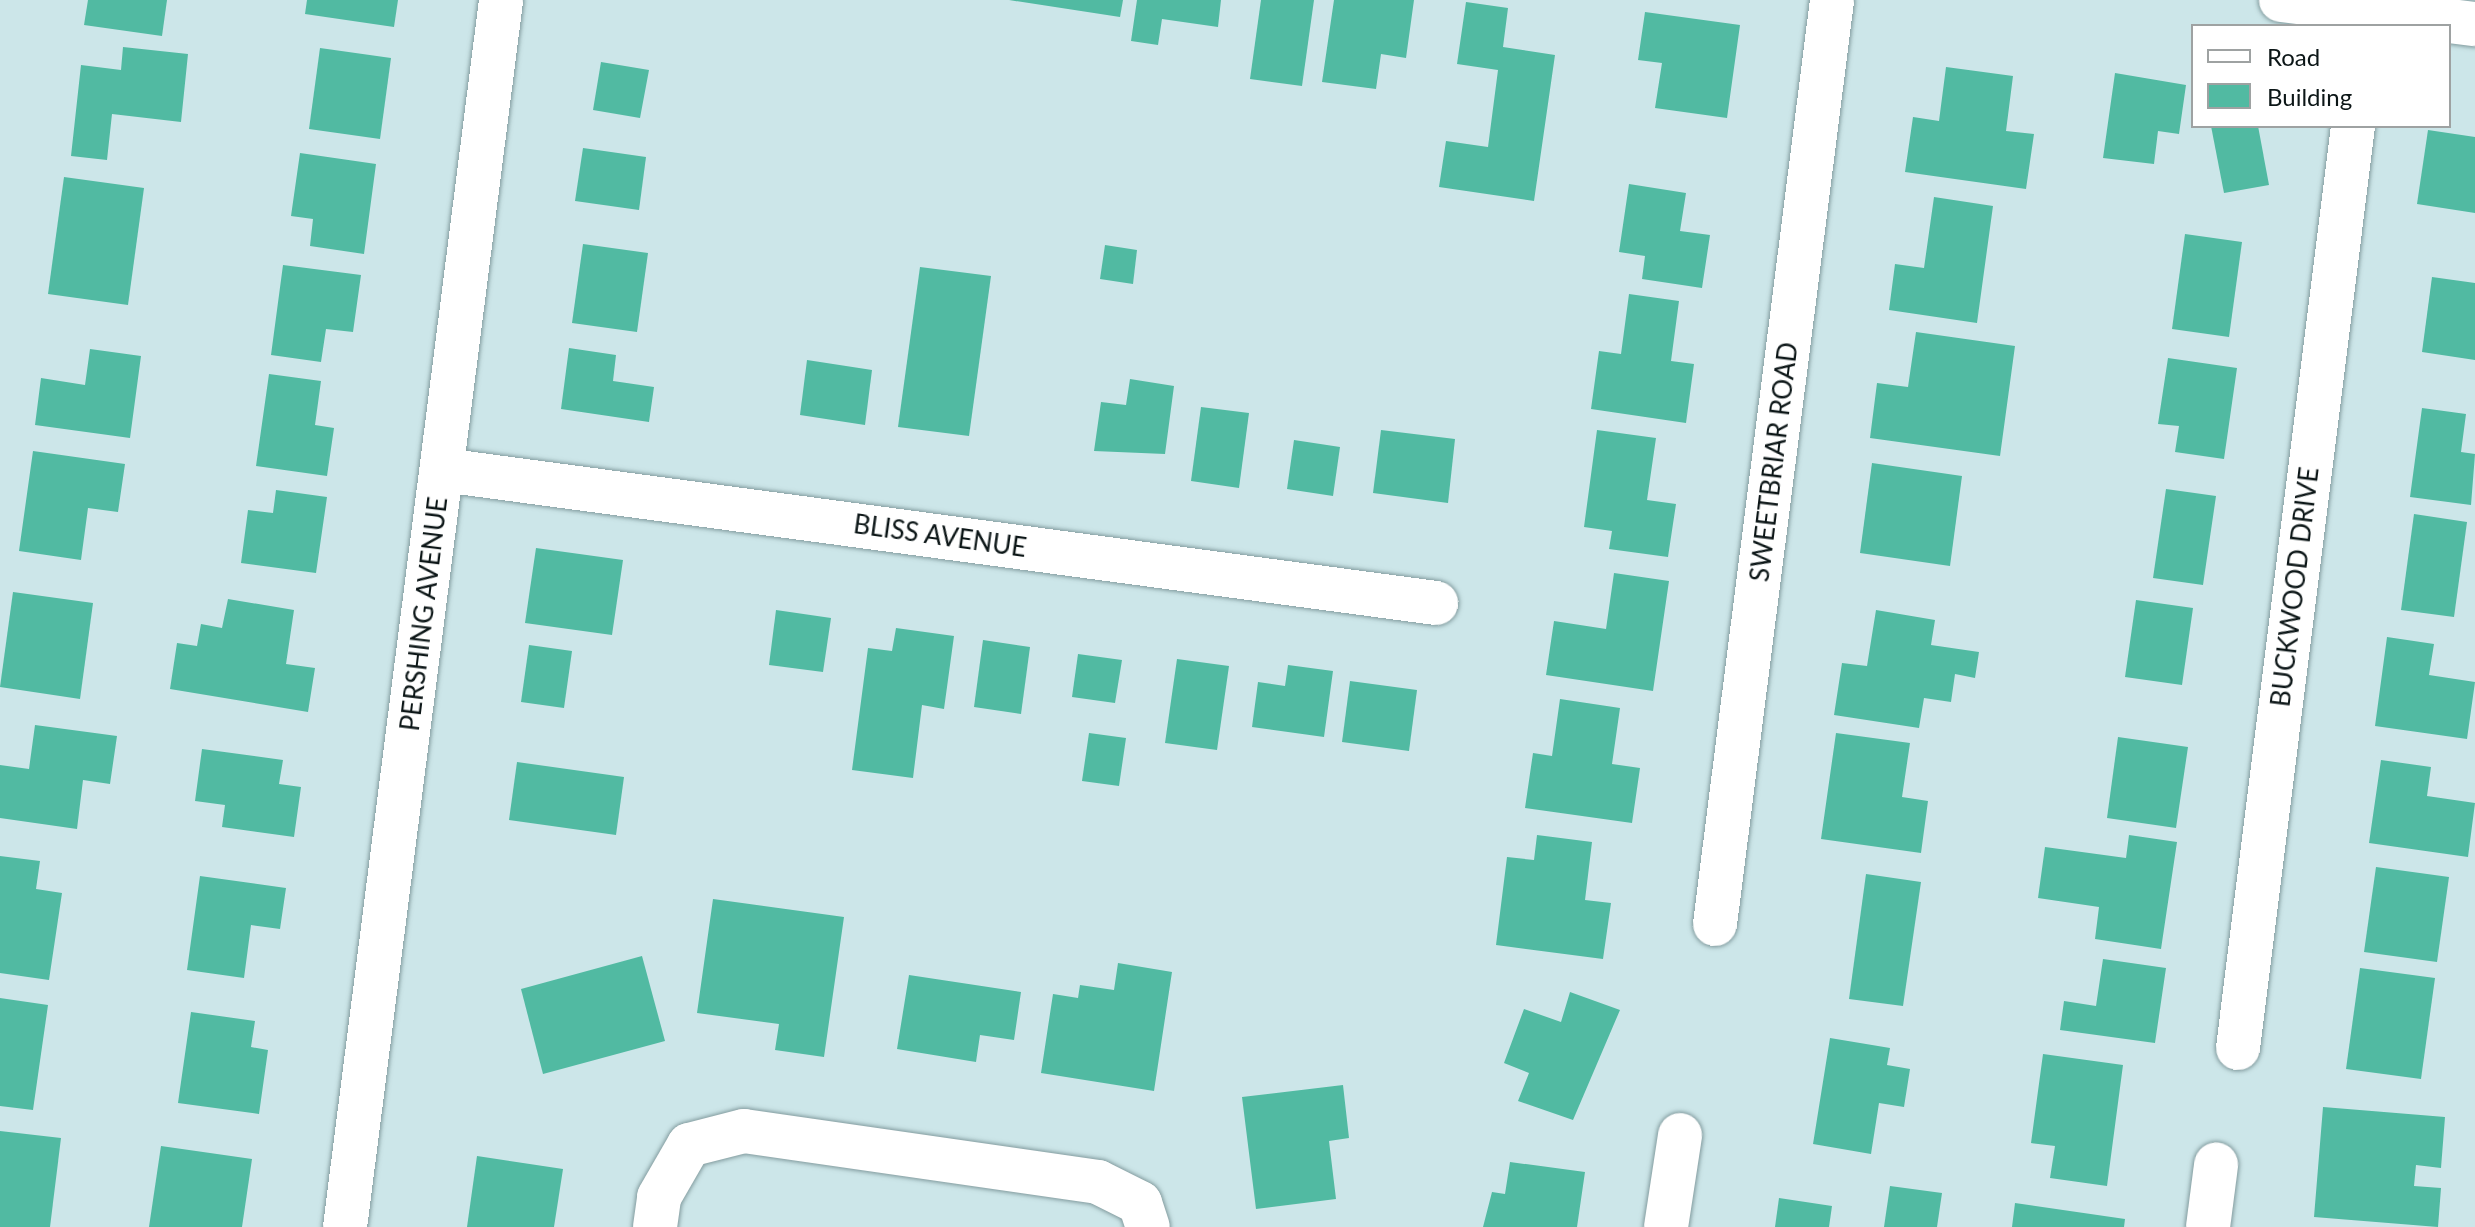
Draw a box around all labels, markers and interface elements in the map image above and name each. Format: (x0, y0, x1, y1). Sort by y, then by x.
legend (2191, 24, 2451, 128)
text: Road (2267, 42, 2320, 71)
text: Building (2267, 82, 2352, 111)
street label: SWEETBRIAR ROAD (1744, 340, 1804, 584)
street label: BUCKWOOD DRIVE (2265, 465, 2325, 709)
street label: PERSHING AVENUE (394, 495, 454, 733)
street label: BLISS AVENUE (851, 508, 1029, 564)

